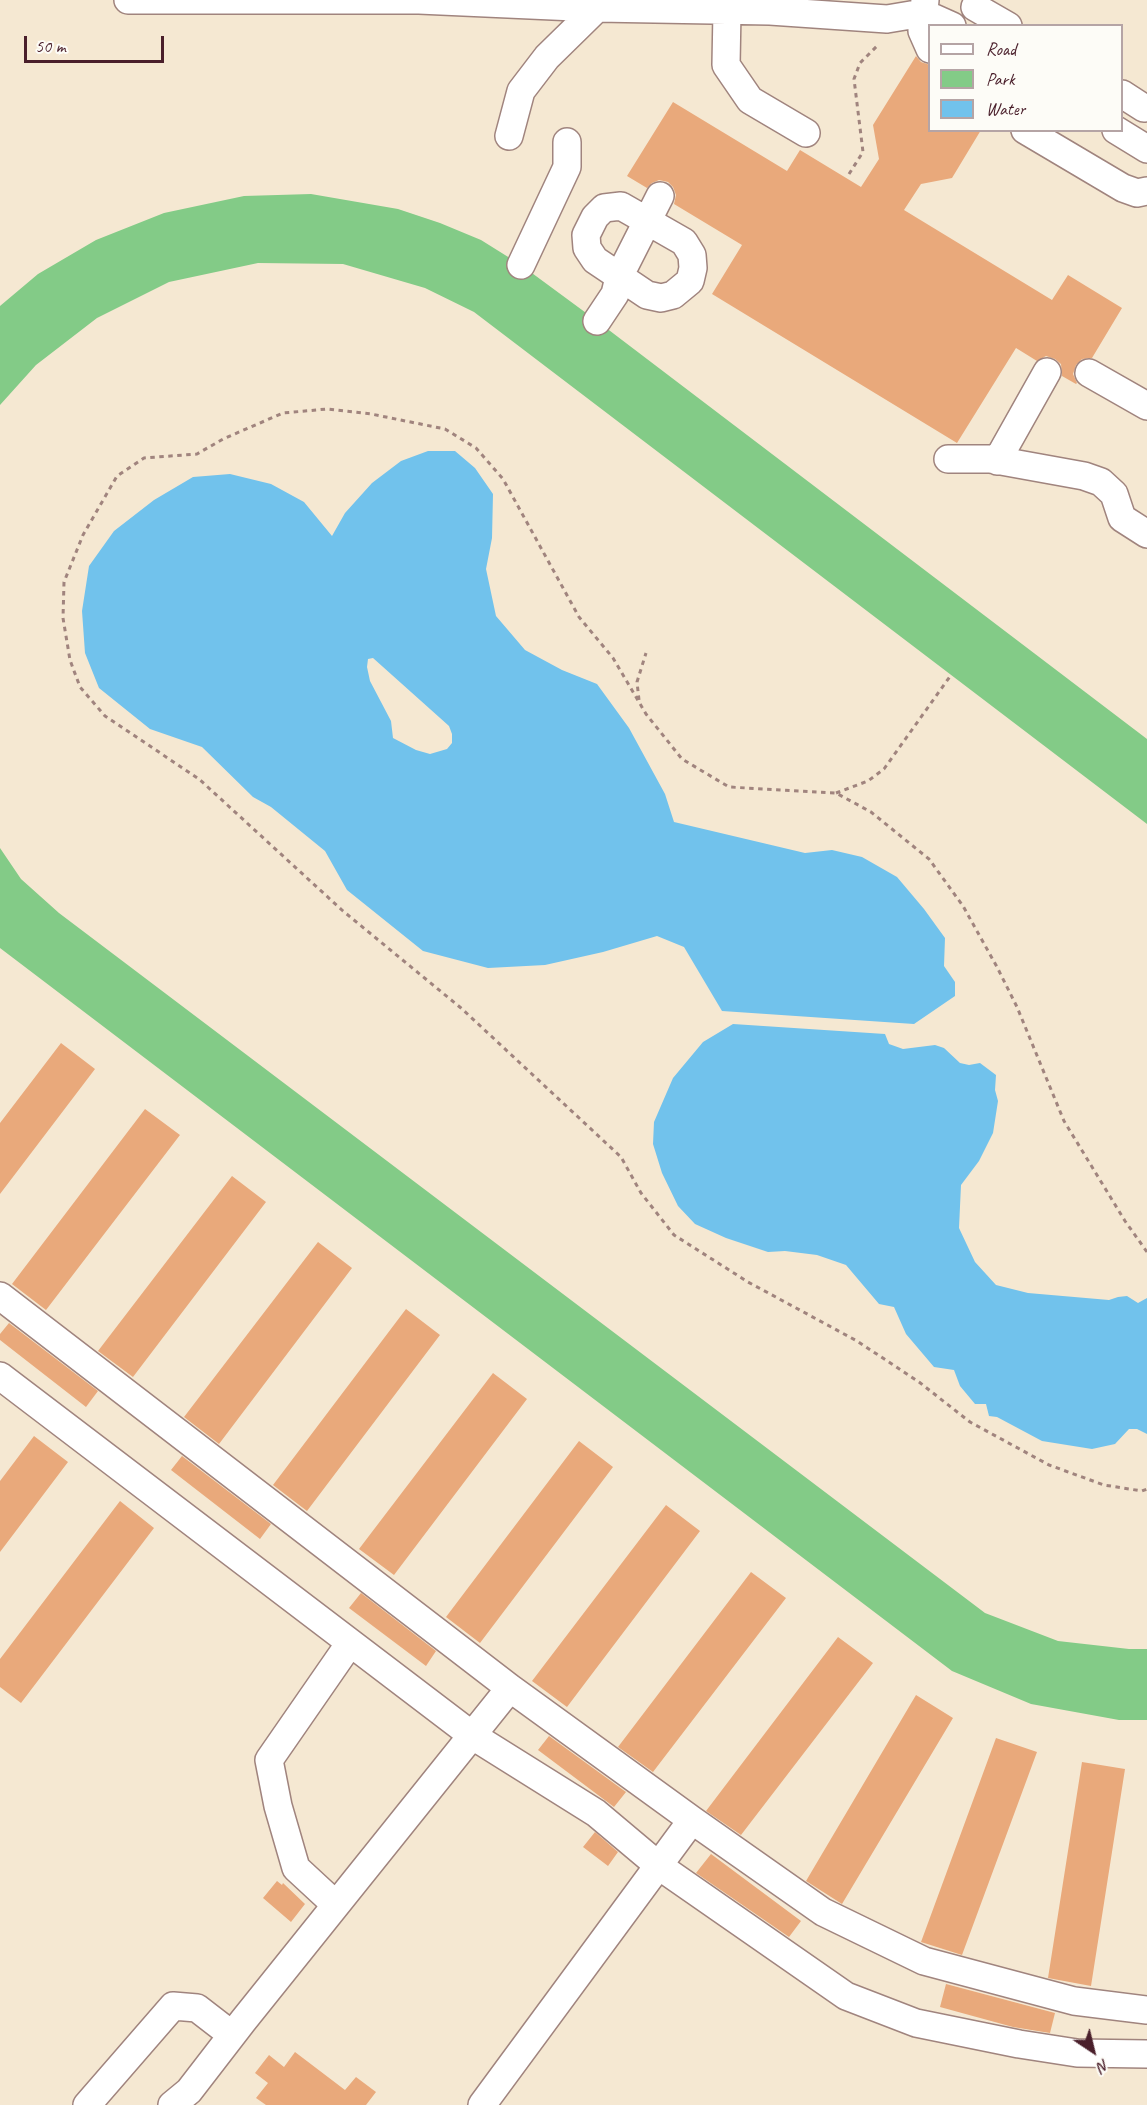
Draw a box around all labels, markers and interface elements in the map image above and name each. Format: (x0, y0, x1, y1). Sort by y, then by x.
scale bar (27, 24, 166, 62)
legend (928, 24, 1123, 132)
text: 50 m (35, 35, 66, 57)
text: Road (986, 38, 1016, 60)
text: Park (986, 68, 1015, 90)
text: Water (986, 98, 1025, 120)
north arrow (1063, 2021, 1123, 2081)
text: N (1094, 2055, 1113, 2077)

